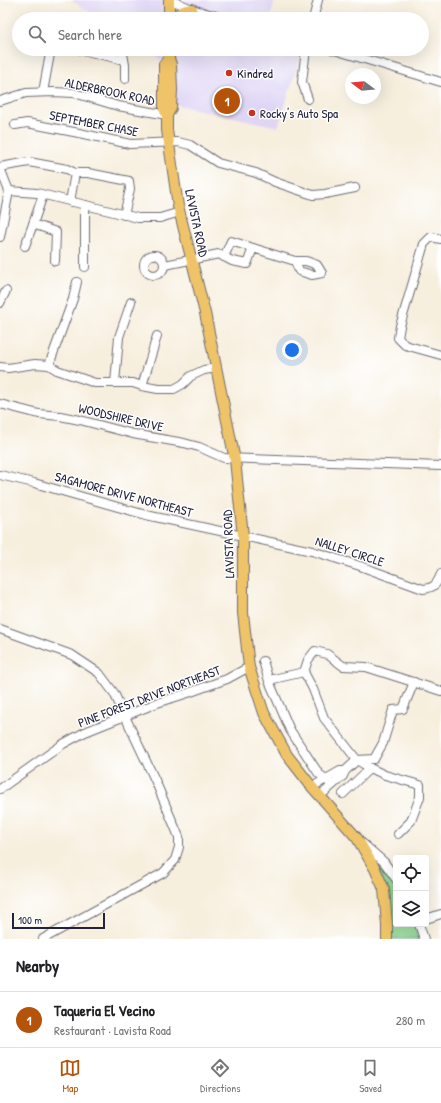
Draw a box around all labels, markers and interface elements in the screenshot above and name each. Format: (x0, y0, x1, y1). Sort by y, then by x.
search box (12, 12, 429, 56)
icon: search (26, 23, 48, 45)
text: Search here (58, 24, 122, 45)
place label: Kindred (237, 64, 273, 82)
marker: Kindred (224, 68, 234, 78)
north arrow (345, 68, 381, 104)
street label: ALDERBROOK ROAD (63, 73, 157, 109)
pin: 1 (214, 86, 240, 116)
place label: Rocky's Auto Spa (260, 104, 338, 122)
street label: SEPTEMBER CHASE (48, 106, 140, 140)
marker: Rocky's Auto Spa (247, 108, 257, 118)
street label: LAVISTA ROAD (181, 188, 213, 259)
your location (282, 340, 302, 360)
street label: WOODSHIRE DRIVE (77, 398, 165, 436)
street label: SAGAMORE DRIVE NORTHEAST (53, 467, 196, 521)
street label: LAVISTA ROAD (218, 509, 238, 579)
street label: NALLEY CIRCLE (313, 531, 387, 571)
street label: PINE FOREST DRIVE NORTHEAST (75, 660, 224, 732)
map controls (393, 855, 429, 927)
button: locate (393, 855, 429, 891)
button: layers (393, 891, 429, 927)
scale bar (12, 911, 105, 930)
text: 100 m (18, 913, 42, 927)
text: Nearby (16, 954, 59, 977)
text: Taqueria El Vecino (54, 1000, 155, 1021)
text: 1 (27, 1011, 31, 1029)
text: 280 m (396, 1011, 425, 1029)
text: Restaurant · Lavista Road (54, 1021, 171, 1039)
tab: Map (59, 1057, 81, 1095)
tab: Directions (200, 1057, 241, 1095)
tab: Saved (359, 1057, 382, 1095)

